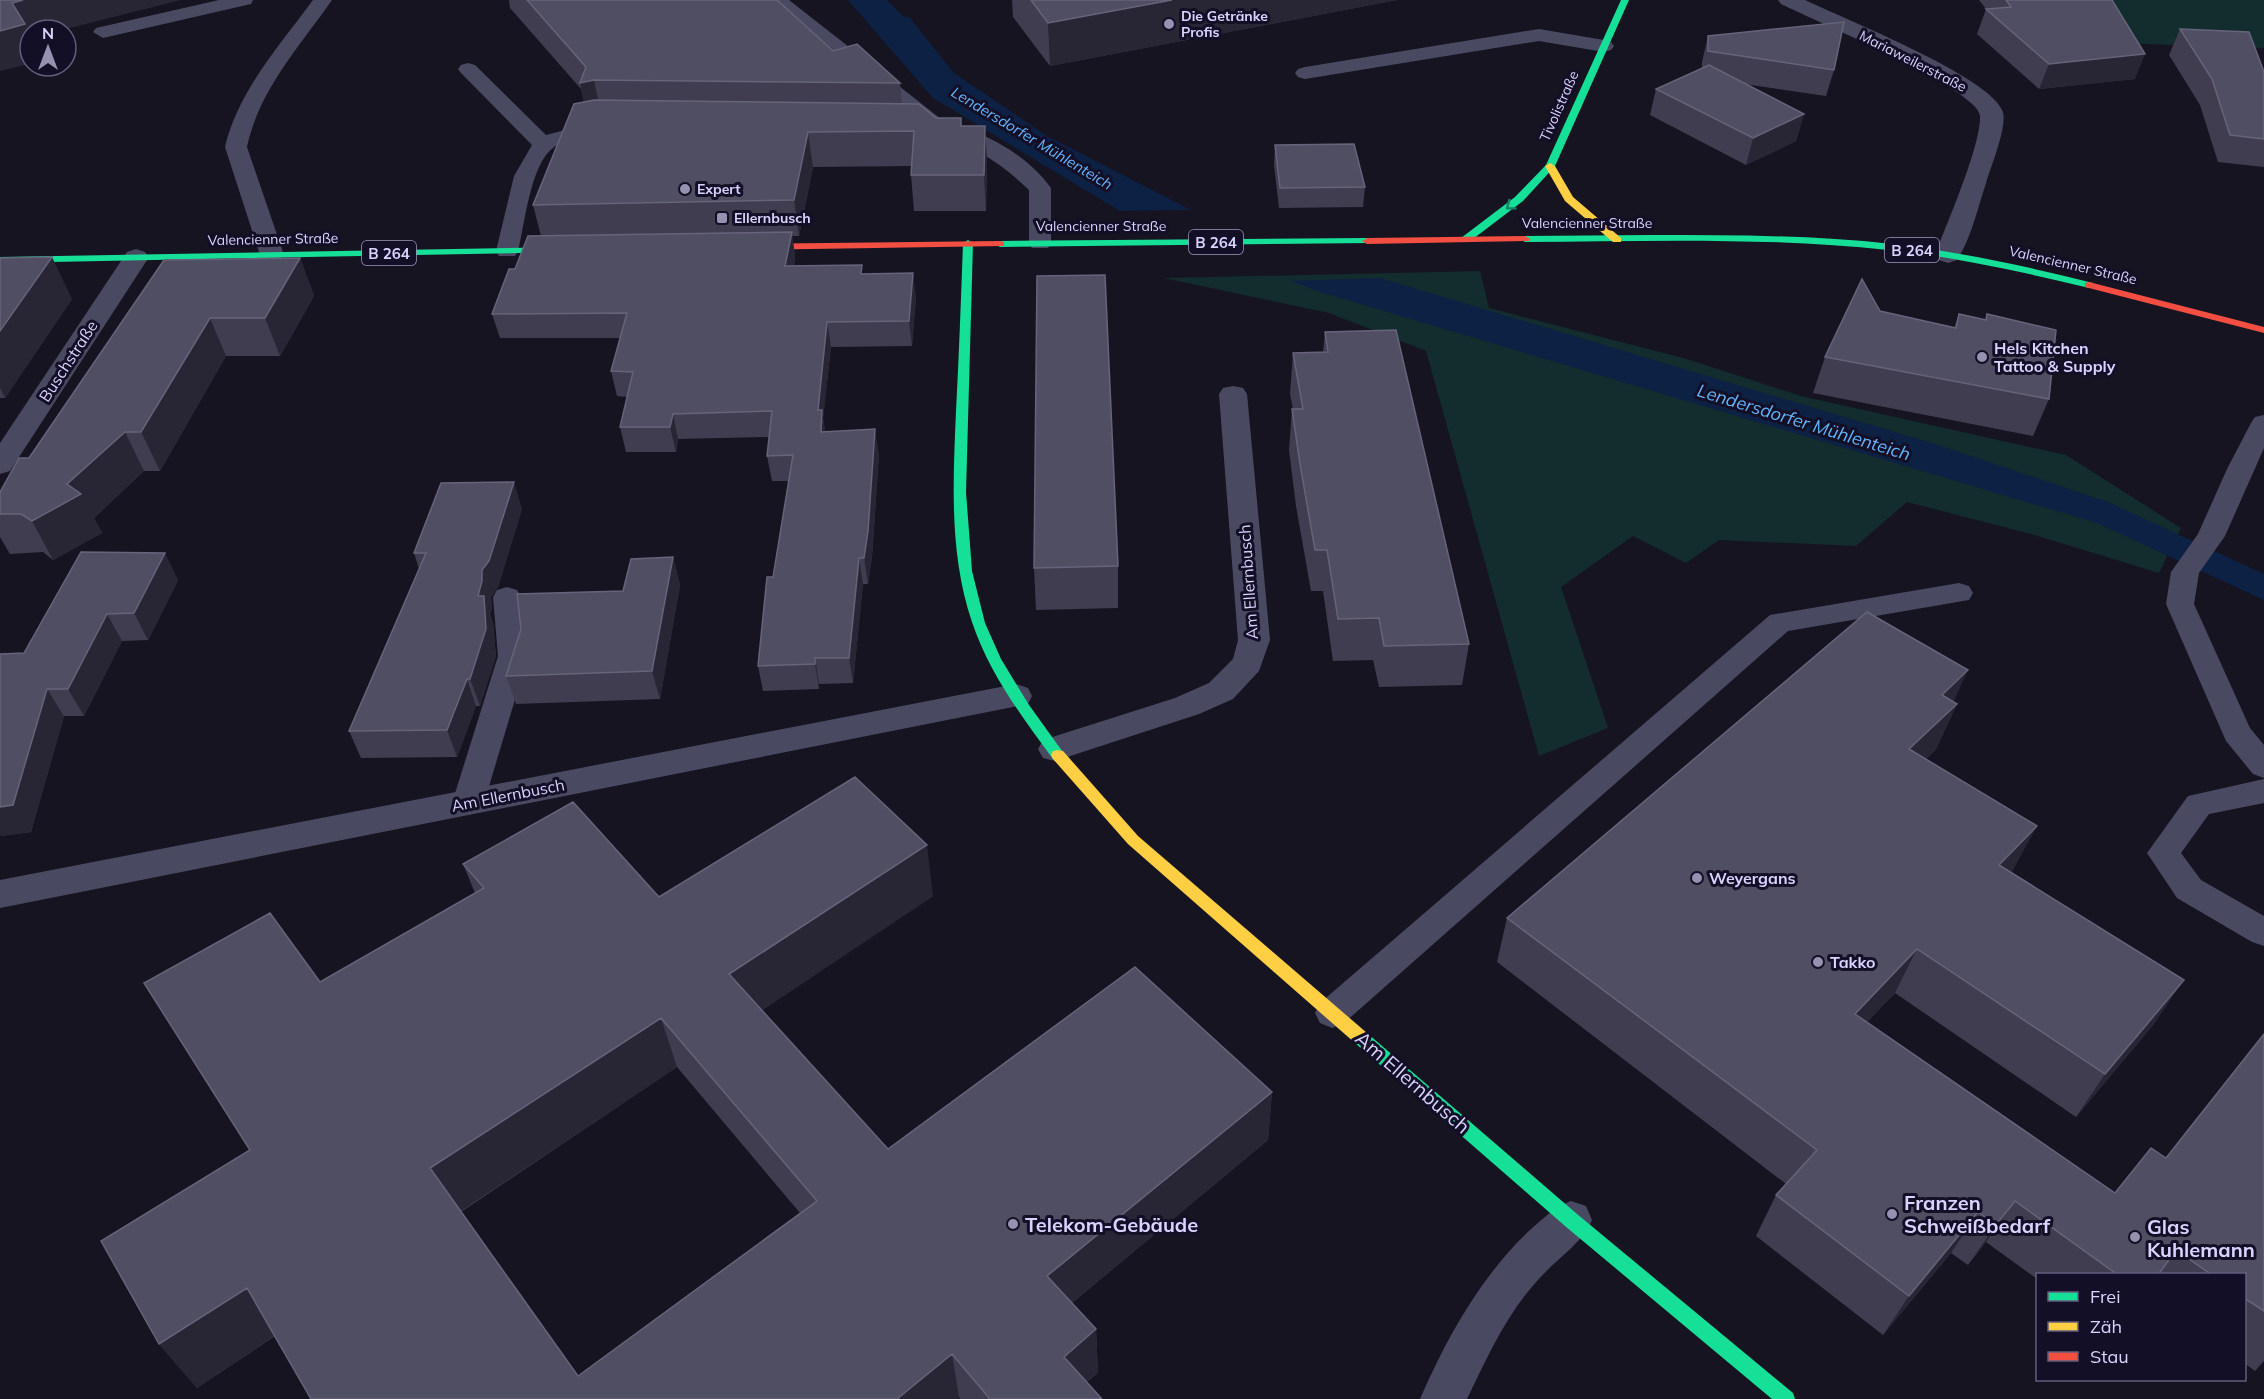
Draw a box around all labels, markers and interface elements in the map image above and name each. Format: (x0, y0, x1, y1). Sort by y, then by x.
place label: Die Getränke Profis (1181, 7, 1268, 41)
marker: Die Getränke Profis (1162, 17, 1176, 31)
north arrow (18, 18, 78, 78)
text: N (42, 23, 54, 43)
street label: Mariaweilerstraße (1856, 26, 1970, 96)
street label: Tivolistraße (1535, 68, 1583, 144)
water label: Lendersdorfer Mühlenteich (948, 82, 1116, 194)
place label: Expert (697, 180, 741, 198)
marker: Expert (678, 182, 692, 196)
one-way arrow (1506, 198, 1517, 209)
place label: Ellernbusch (734, 209, 811, 227)
marker: Ellernbusch (715, 211, 729, 225)
street label: Valencienner Straße (1522, 214, 1652, 232)
street label: Valencienner Straße (1036, 217, 1166, 235)
street label: Valencienner Straße (208, 229, 338, 249)
road number: B 264 (1189, 230, 1243, 254)
road number: B 264 (1885, 238, 1939, 262)
road number: B 264 (362, 241, 416, 265)
street label: Valencienner Straße (2007, 242, 2139, 288)
street label: Buschstraße (34, 317, 102, 405)
place label: Hels Kitchen Tattoo & Supply (1994, 338, 2116, 376)
marker: Hels Kitchen Tattoo & Supply (1975, 350, 1989, 364)
water label: Lendersdorfer Mühlenteich (1695, 379, 1913, 465)
street label: Am Ellernbusch (1234, 524, 1262, 640)
street label: Am Ellernbusch (450, 774, 566, 816)
place label: Weyergans (1709, 868, 1796, 888)
marker: Weyergans (1690, 871, 1704, 885)
place label: Takko (1830, 952, 1876, 972)
marker: Takko (1811, 955, 1825, 969)
street label: Am Ellernbusch (1351, 1025, 1475, 1139)
place label: Franzen Schweißbedarf (1904, 1190, 2051, 1238)
marker: Franzen Schweißbedarf (1885, 1207, 1899, 1221)
place label: Telekom-Gebäude (1025, 1212, 1198, 1237)
place label: Glas Kuhlemann (2147, 1214, 2255, 1262)
marker: Telekom-Gebäude (1006, 1217, 1020, 1231)
marker: Glas Kuhlemann (2128, 1230, 2142, 1244)
legend (2036, 1273, 2246, 1381)
text: Frei (2090, 1285, 2120, 1308)
text: Zäh (2090, 1315, 2122, 1338)
text: Stau (2090, 1345, 2129, 1368)

